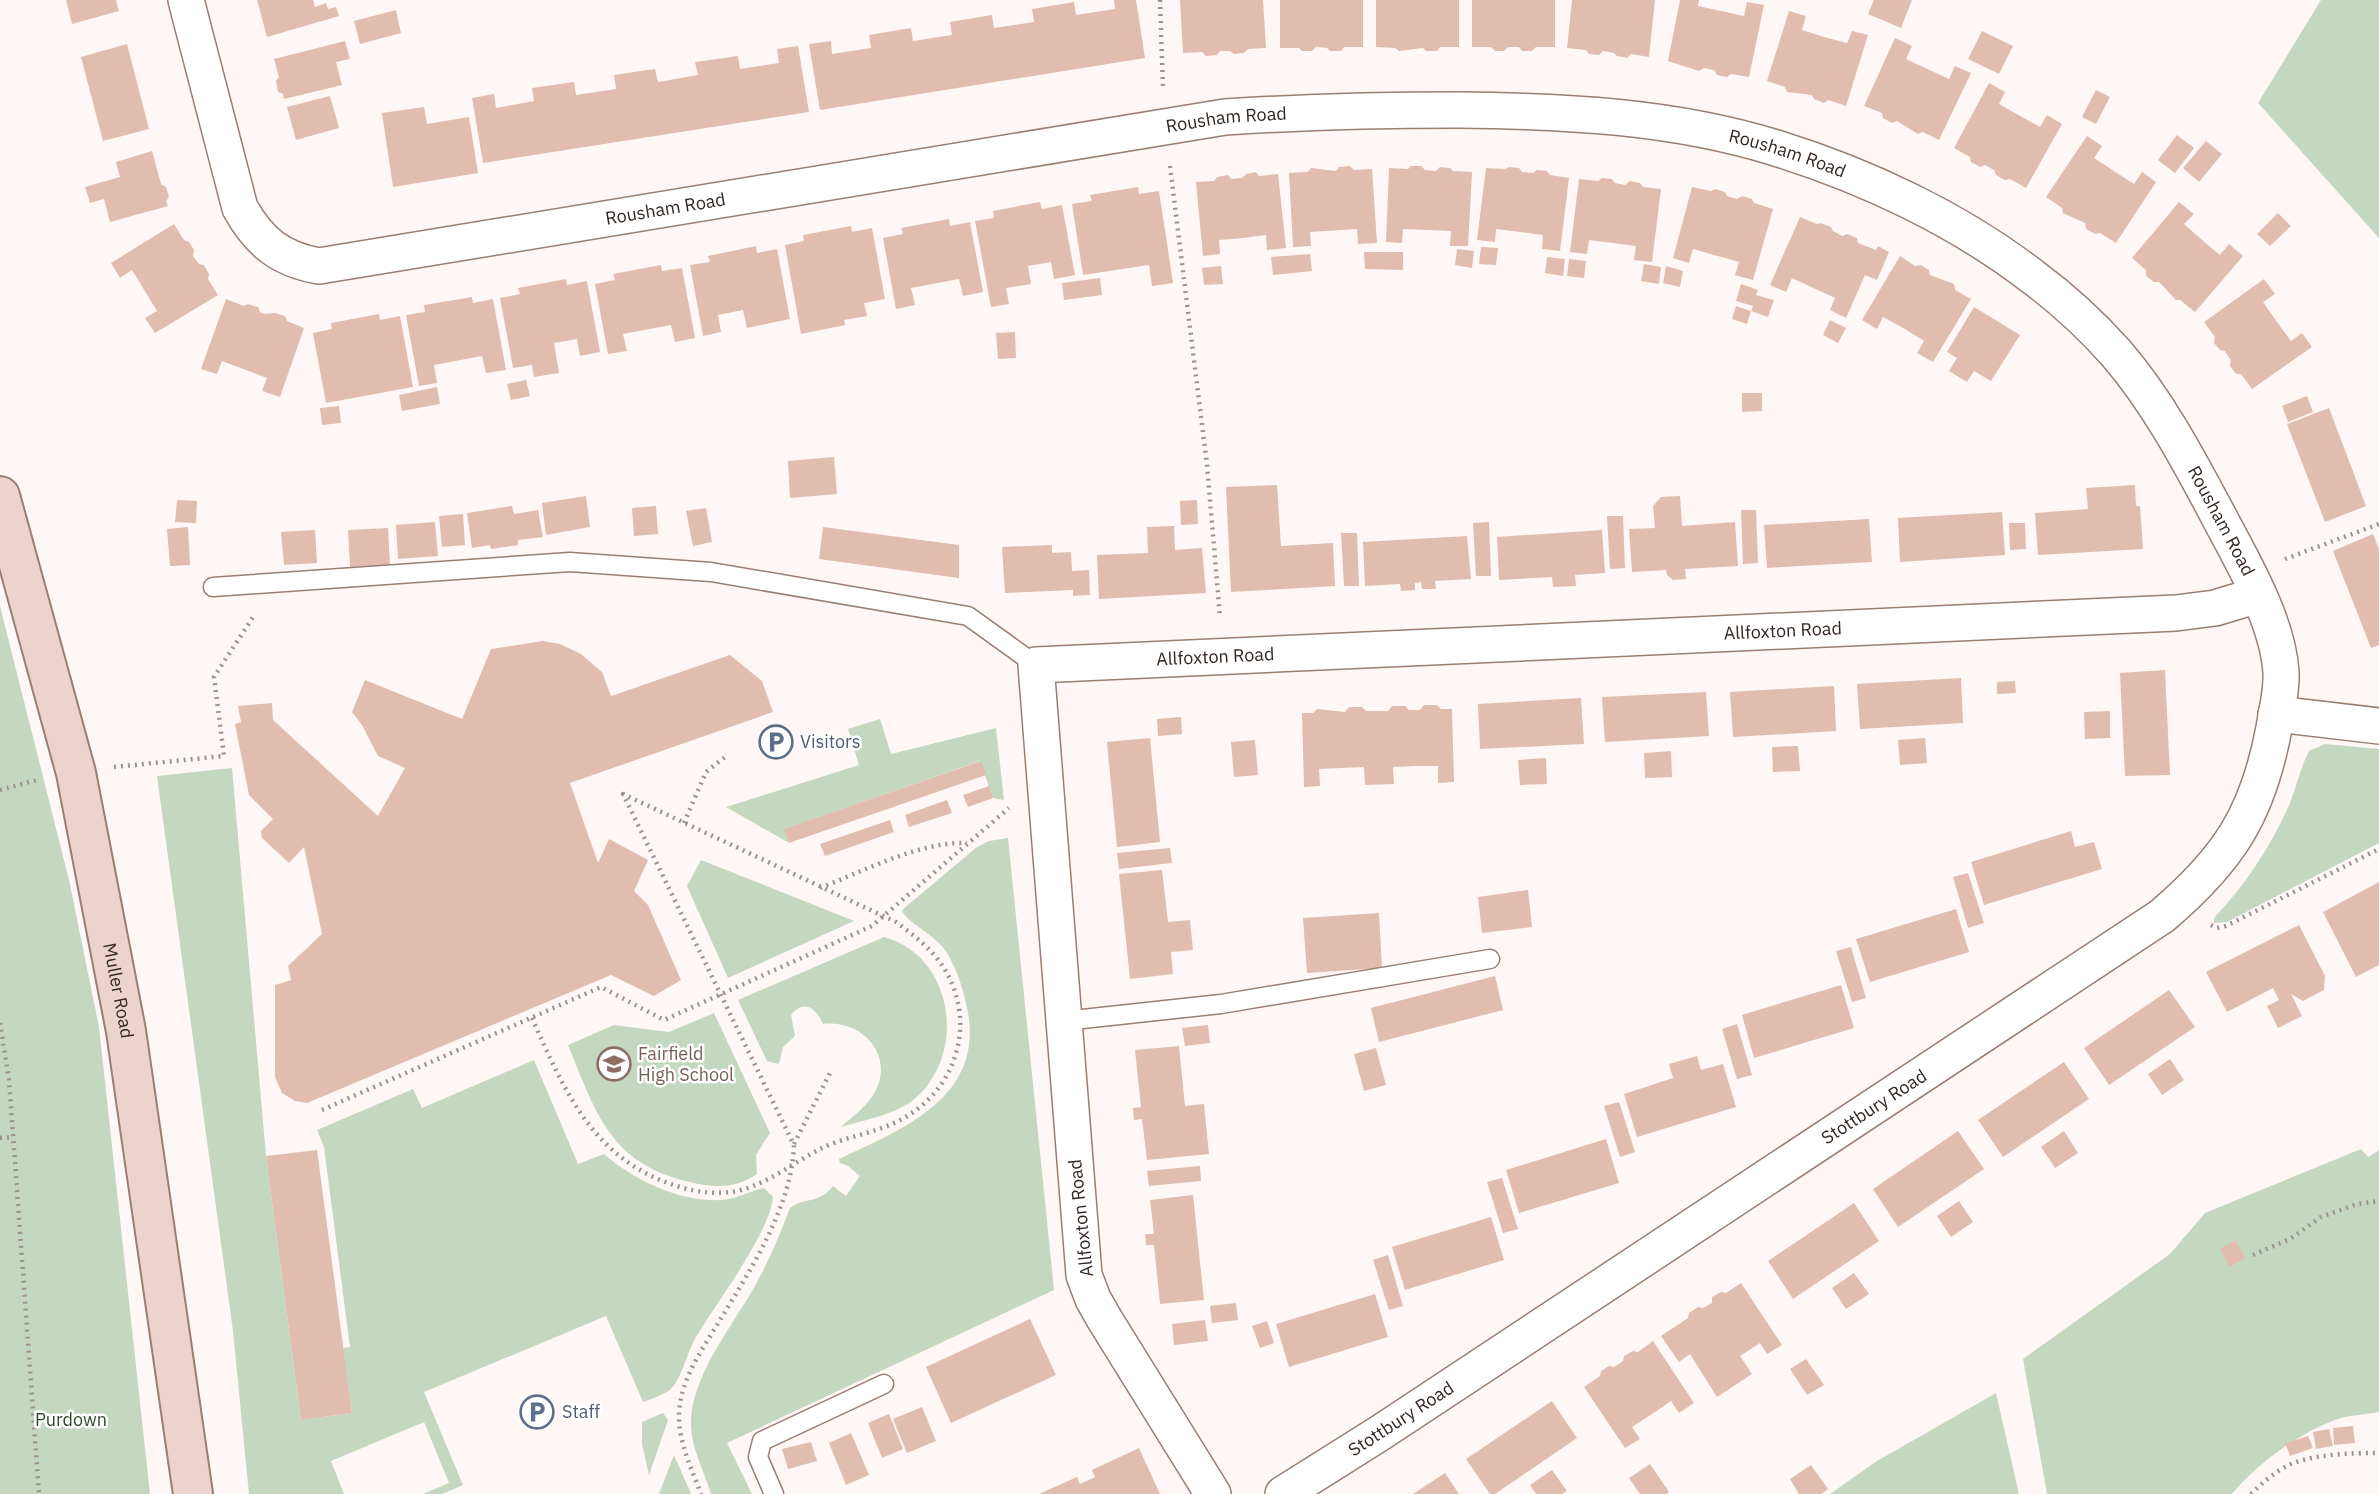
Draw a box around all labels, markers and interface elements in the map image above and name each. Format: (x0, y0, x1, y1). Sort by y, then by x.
street label: Rousham Road (1164, 102, 1287, 138)
street label: Rousham Road (1727, 124, 1849, 183)
street label: Rousham Road (604, 187, 727, 230)
street label: Rousham Road (2183, 462, 2260, 580)
street label: Allfoxton Road (1723, 616, 1842, 645)
street label: Allfoxton Road (1156, 642, 1275, 671)
parking icon: Visitors (757, 723, 795, 761)
place label: Visitors (800, 730, 860, 753)
street label: Muller Road (98, 941, 139, 1040)
place label: Fairfield High School (638, 1042, 734, 1086)
school or university icon: Fairfield High School (595, 1045, 633, 1083)
street label: Stottbury Road (1817, 1064, 1931, 1149)
street label: Allfoxton Road (1063, 1158, 1098, 1278)
street label: Stottbury Road (1344, 1376, 1458, 1461)
parking icon: Staff (518, 1393, 556, 1431)
place label: Staff (562, 1400, 600, 1423)
park label: Purdown (35, 1408, 107, 1431)

